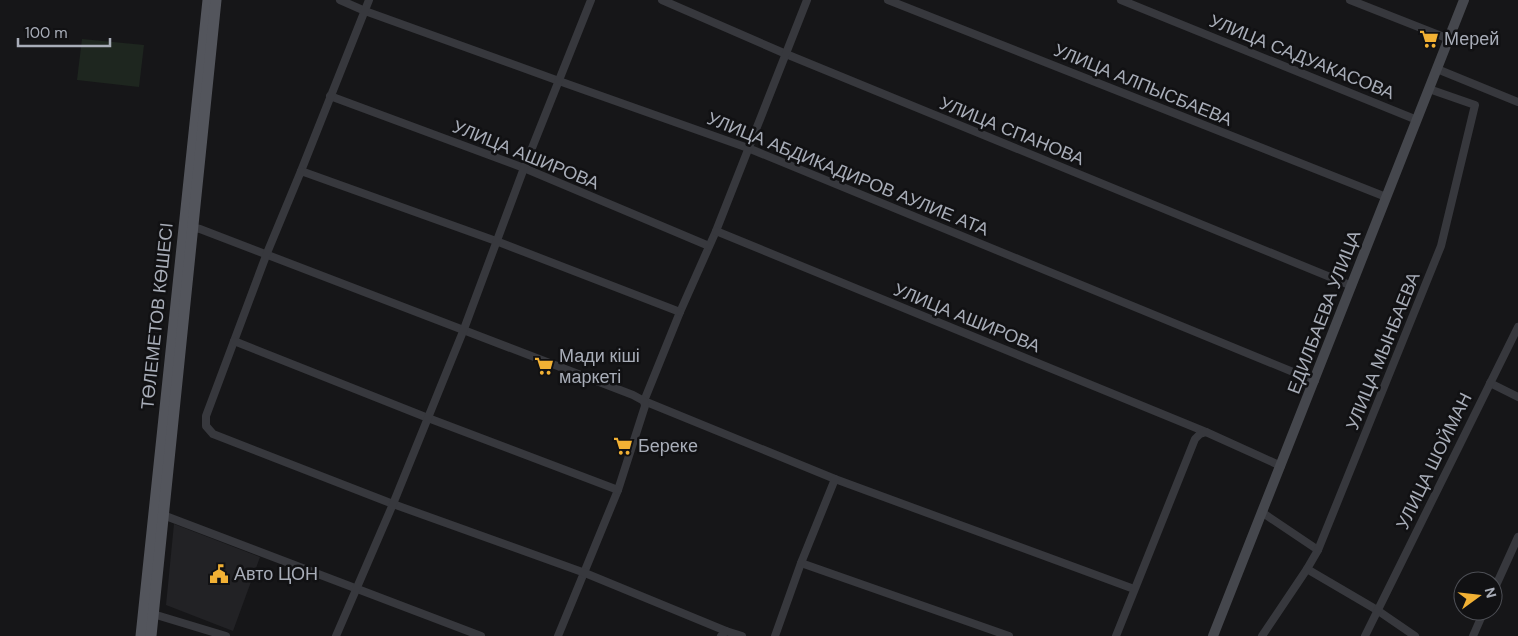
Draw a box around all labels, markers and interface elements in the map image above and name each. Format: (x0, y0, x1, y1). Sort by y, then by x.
street label: УЛИЦА САДУАКАСОВА (1206, 9, 1398, 105)
scale bar (18, 15, 110, 47)
text: 100 m (25, 23, 68, 43)
place label: Мерей (1444, 27, 1499, 51)
supermarket icon: Мерей (1418, 28, 1440, 50)
street label: УЛИЦА АЛПЫСБАЕВА (1050, 38, 1236, 132)
street label: УЛИЦА СПАНОВА (936, 91, 1088, 171)
street label: УЛИЦА АБДИКАДИРОВ АУЛИЕ АТА (704, 106, 992, 242)
street label: УЛИЦА АШИРОВА (449, 115, 603, 195)
street label: ТӨЛЕМЕТОВ КӨШЕСІ (135, 221, 179, 411)
street label: ЕДИЛБАЕВА УЛИЦА (1282, 227, 1366, 397)
street label: УЛИЦА МЫНБАЕВА (1340, 268, 1426, 434)
street label: УЛИЦА АШИРОВА (890, 278, 1044, 358)
place label: Мади кіші маркеті (559, 344, 640, 389)
supermarket icon: Мади кіші маркеті (533, 355, 555, 377)
street label: УЛИЦА ШОЙМАН (1391, 389, 1477, 533)
place label: Береке (638, 434, 698, 458)
supermarket icon: Береке (612, 435, 634, 457)
place label: Авто ЦОН (234, 562, 318, 586)
public building icon: Авто ЦОН (208, 563, 230, 585)
north arrow (1453, 571, 1503, 621)
text: N (1481, 585, 1501, 600)

